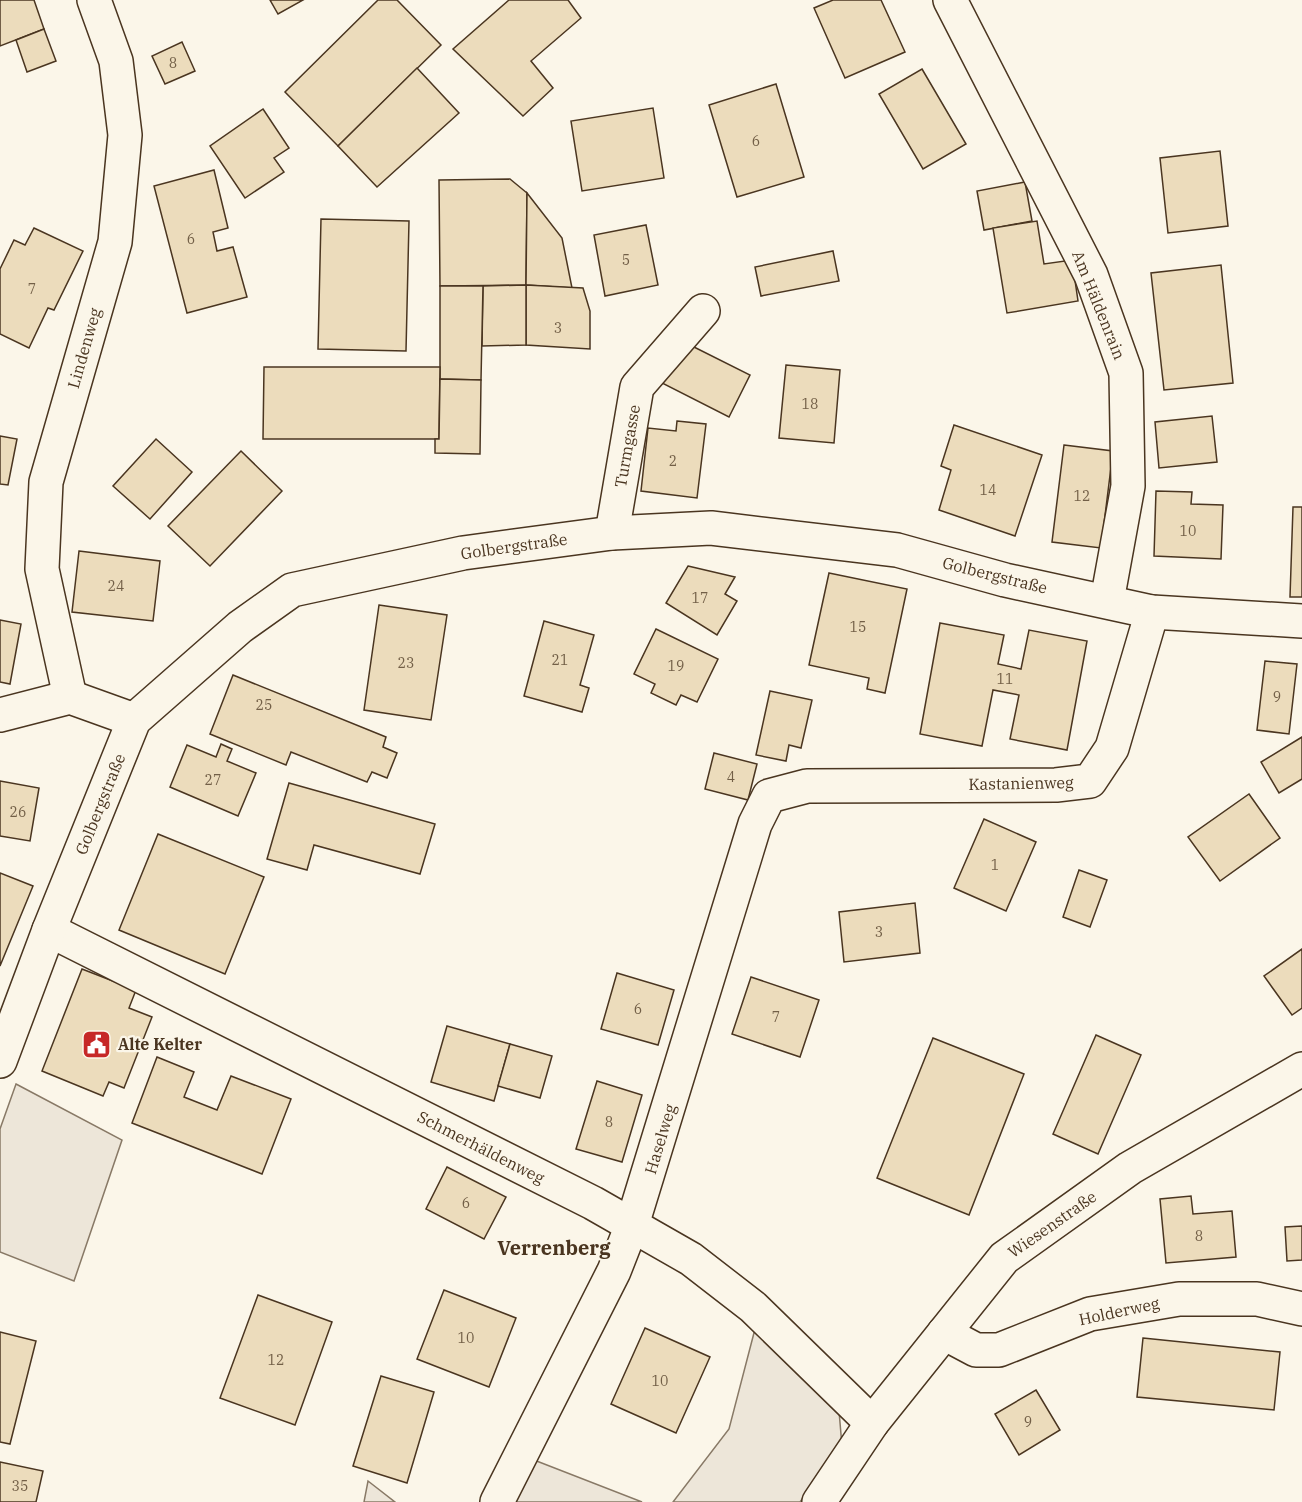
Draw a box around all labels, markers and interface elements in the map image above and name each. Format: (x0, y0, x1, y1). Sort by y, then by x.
house number: 8 (169, 54, 177, 72)
house number: 6 (752, 132, 760, 150)
house number: 6 (187, 230, 195, 248)
street label: Am Häldenrain (1068, 248, 1130, 362)
house number: 5 (622, 251, 630, 269)
house number: 7 (28, 280, 36, 298)
street label: Lindenweg (63, 305, 105, 391)
house number: 3 (554, 319, 562, 337)
house number: 18 (802, 395, 818, 413)
street label: Turmgasse (610, 403, 644, 489)
house number: 2 (669, 452, 677, 470)
house number: 14 (980, 481, 996, 499)
house number: 12 (1074, 487, 1090, 505)
house number: 10 (1180, 522, 1196, 540)
street label: Golbergstraße (459, 529, 569, 563)
street label: Golbergstraße (940, 552, 1050, 598)
house number: 24 (108, 577, 124, 595)
house number: 17 (692, 589, 708, 607)
house number: 15 (850, 618, 866, 636)
house number: 21 (552, 651, 568, 669)
house number: 23 (398, 654, 414, 672)
house number: 19 (668, 657, 684, 675)
house number: 11 (997, 670, 1013, 688)
house number: 9 (1273, 688, 1281, 706)
house number: 25 (256, 696, 272, 714)
street label: Golbergstraße (71, 750, 129, 858)
house number: 4 (727, 768, 735, 786)
house number: 27 (205, 771, 221, 789)
street label: Kastanienweg (968, 772, 1074, 794)
house number: 26 (10, 803, 26, 821)
house number: 1 (991, 856, 999, 874)
house number: 3 (875, 923, 883, 941)
house number: 6 (634, 1000, 642, 1018)
house number: 7 (772, 1008, 780, 1026)
public building icon: Alte Kelter (81, 1028, 113, 1060)
place label: Alte Kelter (118, 1034, 202, 1054)
street label: Haselweg (640, 1101, 680, 1176)
street label: Schmerhäldenweg (414, 1106, 548, 1188)
house number: 8 (605, 1113, 613, 1131)
street label: Wiesenstraße (1004, 1186, 1100, 1262)
house number: 6 (462, 1194, 470, 1212)
house number: 8 (1195, 1227, 1203, 1245)
district label: Verrenberg (497, 1234, 611, 1261)
street label: Holderweg (1077, 1293, 1161, 1329)
house number: 10 (458, 1329, 474, 1347)
house number: 12 (268, 1351, 284, 1369)
house number: 10 (652, 1372, 668, 1390)
house number: 9 (1024, 1413, 1032, 1431)
house number: 35 (12, 1477, 28, 1495)

